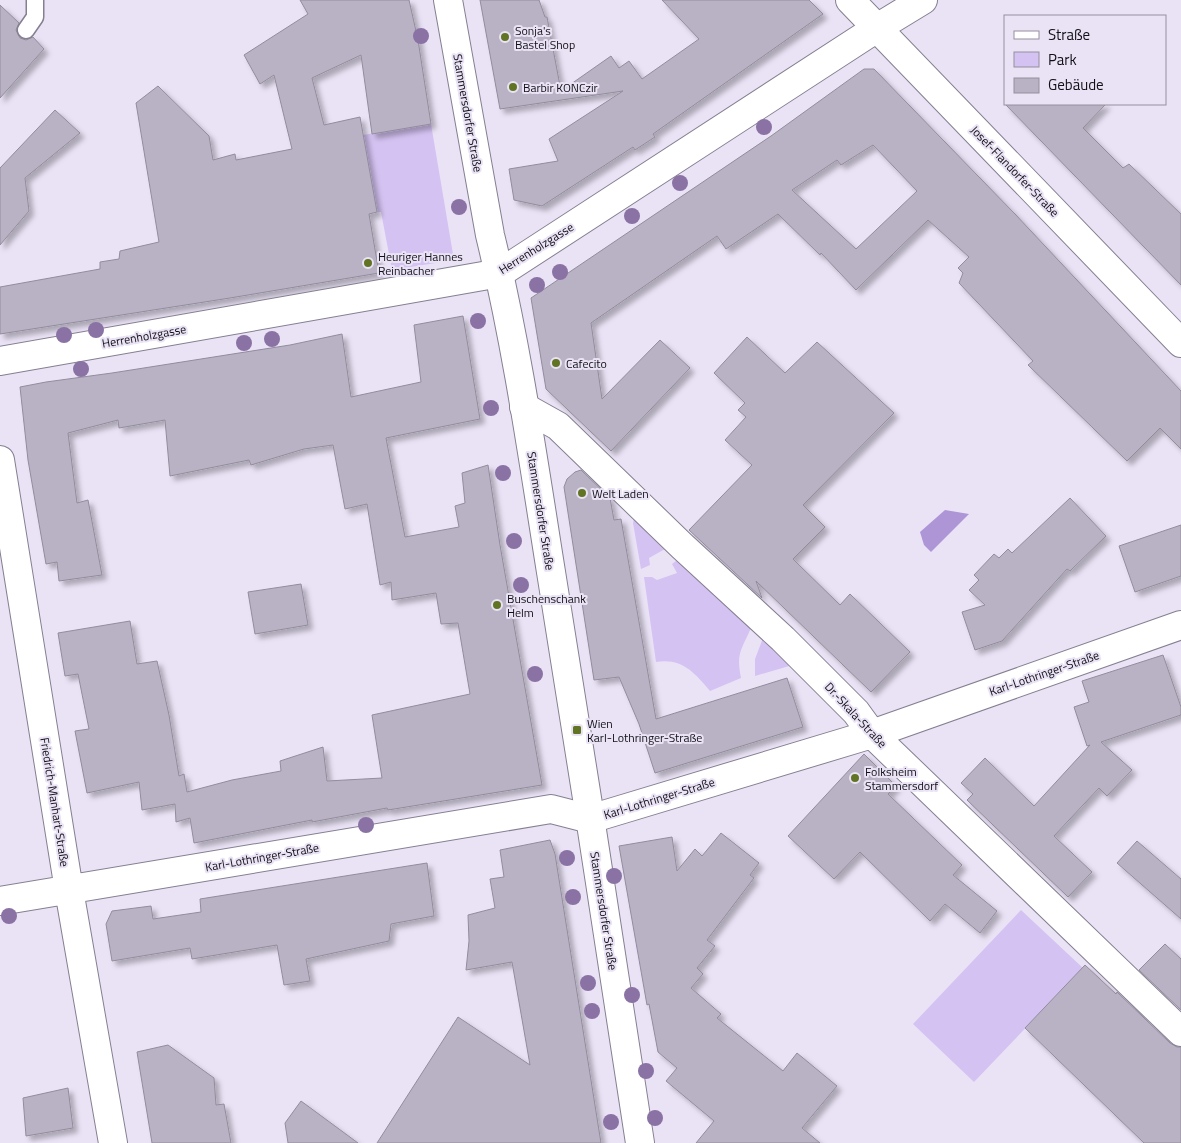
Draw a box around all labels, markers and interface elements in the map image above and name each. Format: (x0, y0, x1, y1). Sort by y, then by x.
legend (1004, 15, 1166, 105)
place label: Sonja's Bastel Shop (515, 21, 575, 54)
text: Straße (1048, 23, 1090, 46)
marker: Sonja's Bastel Shop (499, 31, 511, 43)
text: Park (1048, 48, 1077, 71)
street label: Stammersdorfer Straße (448, 52, 488, 174)
text: Gebäude (1048, 73, 1104, 96)
place label: Barbir KONCzir (523, 78, 598, 97)
marker: Barbir KONCzir (507, 81, 519, 93)
street label: Josef-Flandorfer-Straße (966, 121, 1064, 221)
street label: Herrenholzgasse (495, 217, 577, 279)
place label: Heuriger Hannes Reinbacher (378, 247, 463, 280)
marker: Heuriger Hannes Reinbacher (362, 257, 374, 269)
street label: Herrenholzgasse (100, 319, 188, 353)
place label: Cafecito (566, 354, 607, 373)
marker: Cafecito (550, 357, 562, 369)
street label: Stammersdorfer Straße (522, 450, 560, 572)
place label: Welt Laden (592, 484, 649, 503)
marker: Welt Laden (576, 487, 588, 499)
place label: Buschenschank Helm (507, 589, 586, 622)
marker: Buschenschank Helm (491, 599, 503, 611)
street label: Karl-Lothringer-Straße (986, 645, 1102, 701)
street label: Dr.-Skala-Straße (820, 678, 892, 752)
place label: Wien Karl-Lothringer-Straße (587, 714, 702, 747)
marker: Wien Karl-Lothringer-Straße (571, 724, 583, 736)
street label: Friedrich-Manhart-Straße (35, 736, 75, 868)
place label: Folksheim Stammersdorf (865, 762, 938, 795)
street label: Karl-Lothringer-Straße (601, 772, 717, 824)
marker: Folksheim Stammersdorf (849, 772, 861, 784)
street label: Karl-Lothringer-Straße (204, 838, 320, 876)
street label: Stammersdorfer Straße (585, 850, 623, 972)

